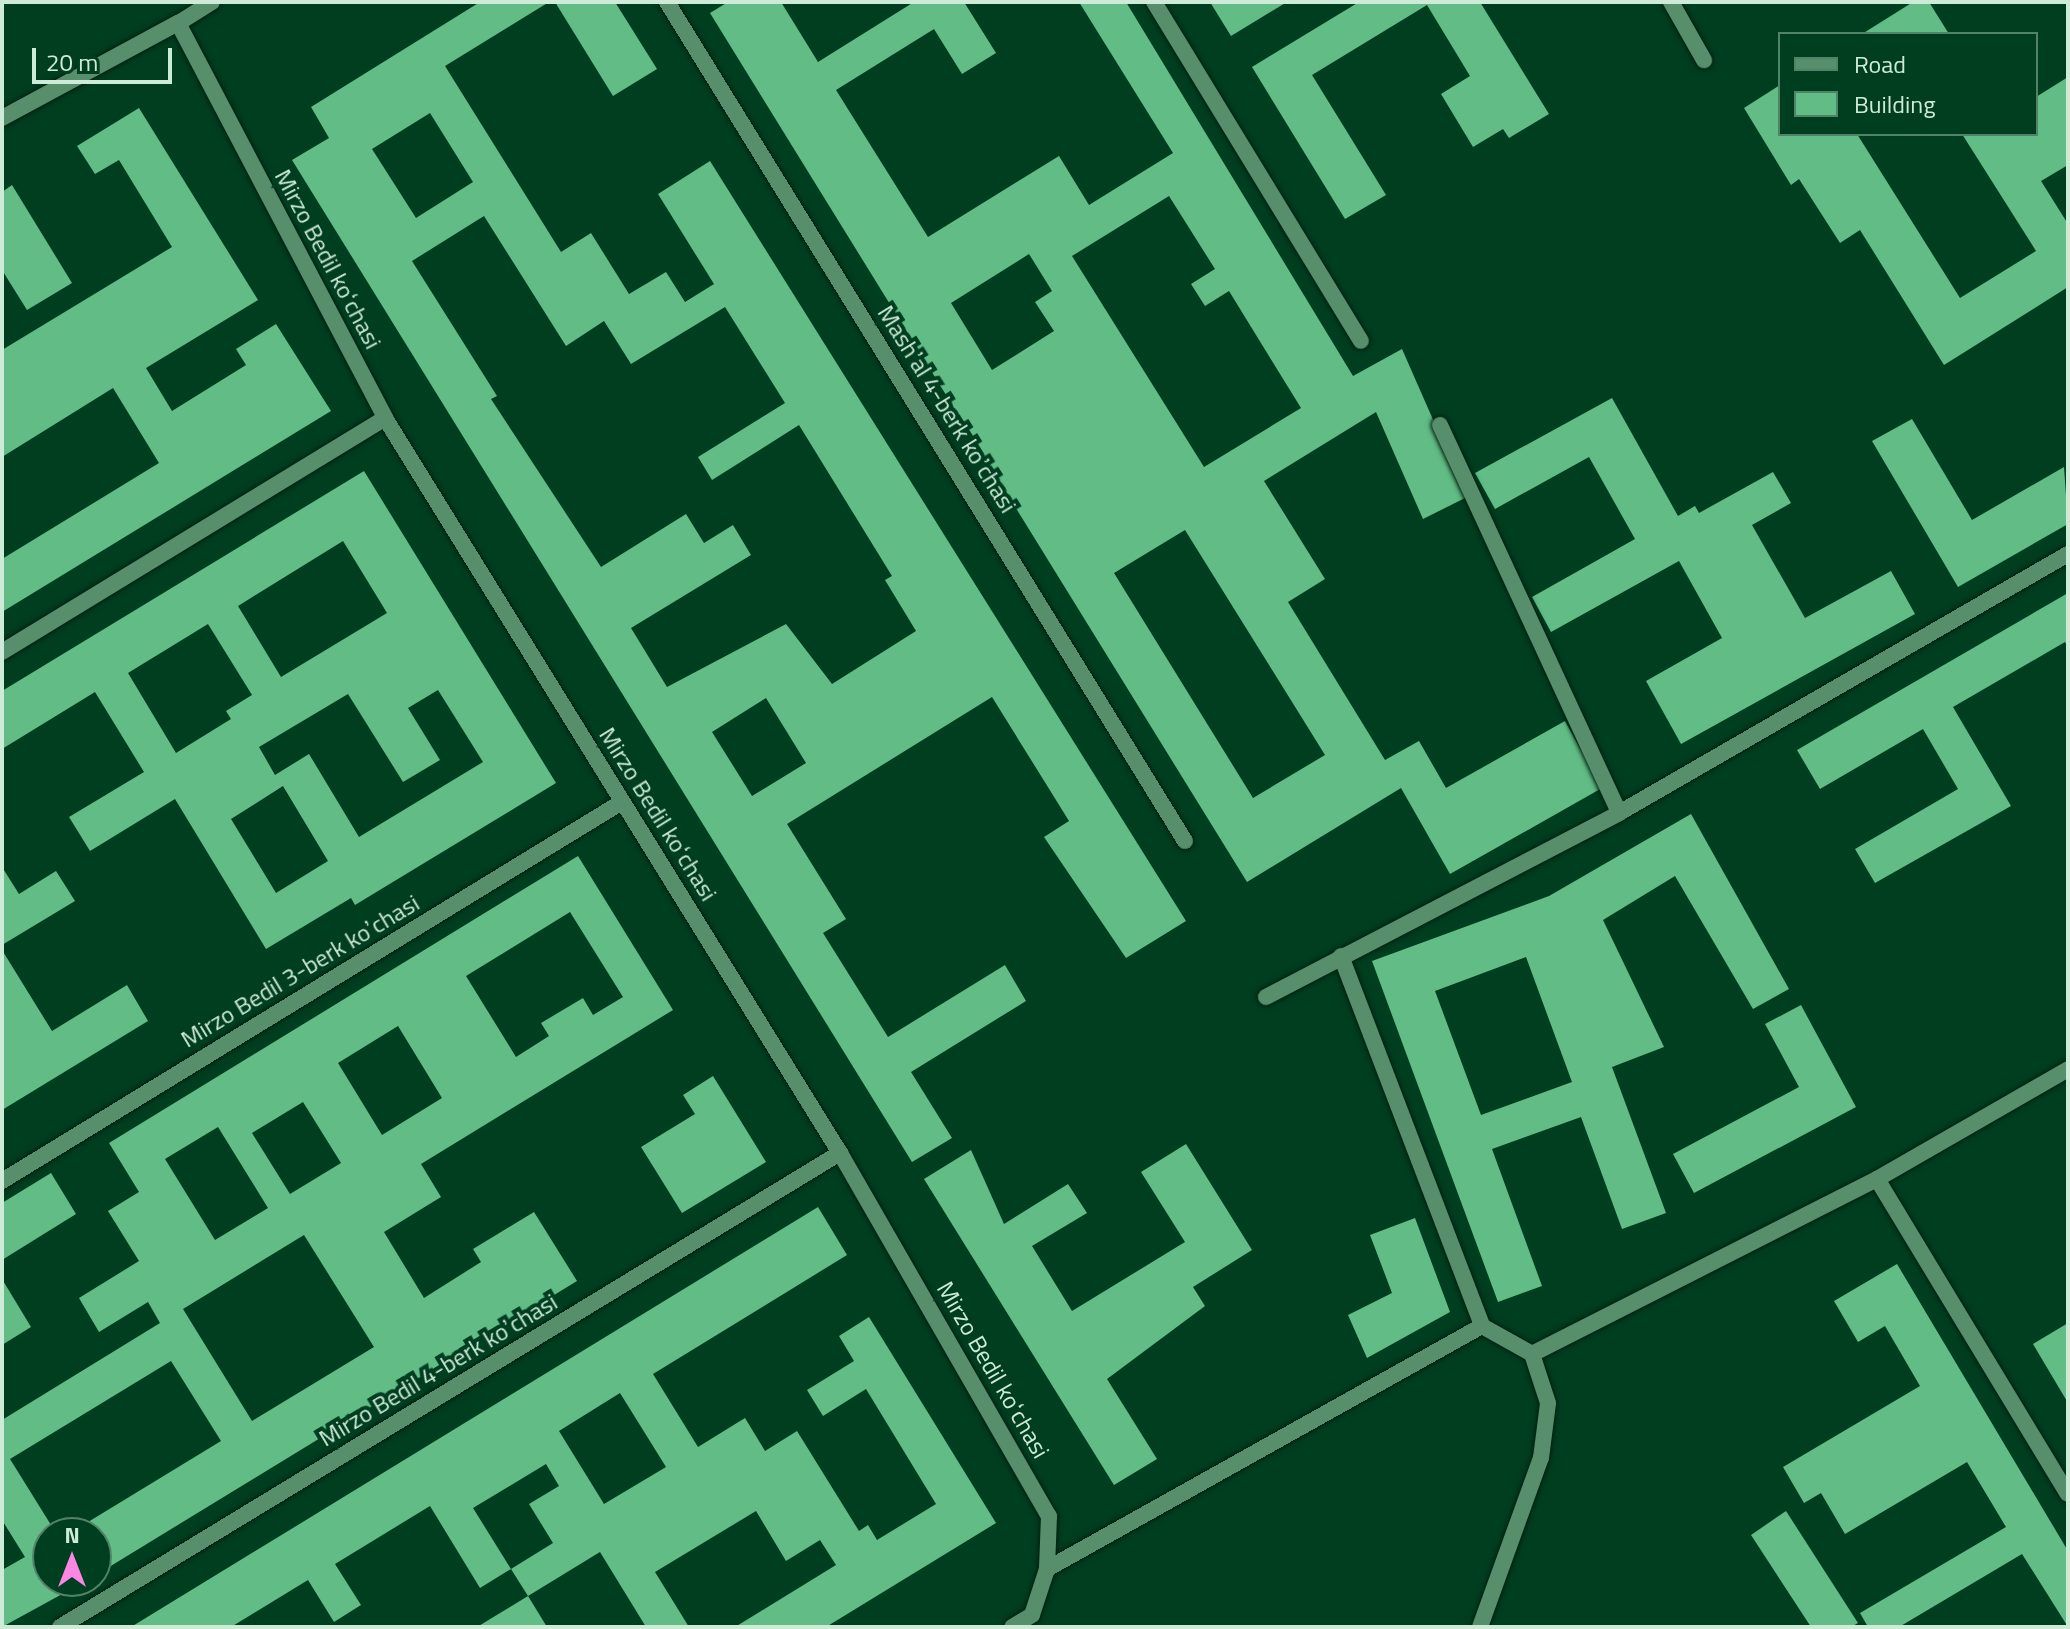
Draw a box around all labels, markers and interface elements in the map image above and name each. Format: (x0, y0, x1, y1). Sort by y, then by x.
scale bar (36, 32, 176, 82)
legend (1778, 32, 2038, 136)
text: 20 m (46, 44, 98, 80)
text: Road (1854, 46, 1906, 82)
text: Building (1854, 86, 1936, 122)
street label: Mirzo Bedil koʻchasi (269, 164, 387, 354)
street label: Mashʼal 4-berk koʼchasi (871, 300, 1023, 518)
street label: Mirzo Bedil koʻchasi (593, 722, 723, 906)
street label: Mirzo Bedil 3-berk koʼchasi (176, 888, 424, 1054)
street label: Mirzo Bedil koʻchasi (931, 1277, 1055, 1463)
street label: Mirzo Bedil 4-berk koʼchasi (314, 1287, 562, 1453)
north arrow (32, 1517, 112, 1597)
text: N (64, 1518, 80, 1552)

